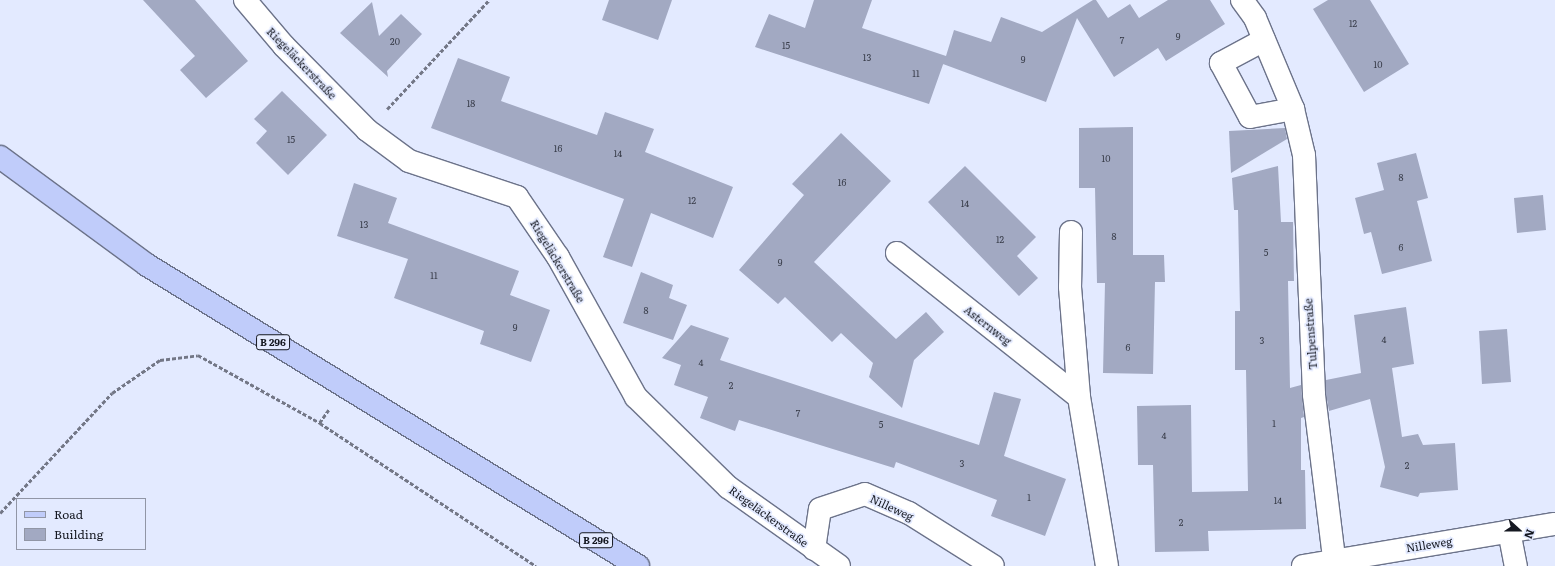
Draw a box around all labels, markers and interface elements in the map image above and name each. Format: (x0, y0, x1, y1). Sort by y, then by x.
house number: 12 (1349, 18, 1357, 28)
street label: Riegeläckerstraße (264, 24, 340, 102)
house number: 9 (1176, 31, 1180, 41)
house number: 7 (1120, 35, 1124, 45)
house number: 20 (390, 36, 400, 46)
house number: 15 (782, 40, 790, 50)
house number: 13 (863, 52, 871, 62)
house number: 9 (1021, 54, 1025, 64)
house number: 10 (1374, 59, 1382, 69)
house number: 11 (912, 68, 920, 78)
house number: 18 (467, 98, 475, 108)
house number: 15 (287, 134, 295, 144)
house number: 16 (554, 143, 562, 153)
house number: 14 (614, 148, 622, 158)
house number: 10 (1102, 153, 1110, 163)
house number: 8 (1399, 172, 1403, 182)
house number: 16 (838, 177, 846, 187)
house number: 12 (688, 195, 696, 205)
house number: 14 (961, 198, 969, 208)
street label: Riegeläckerstraße (528, 217, 588, 305)
house number: 13 (360, 219, 368, 229)
house number: 8 (1112, 231, 1116, 241)
house number: 12 (996, 234, 1004, 244)
house number: 6 (1399, 242, 1403, 252)
house number: 5 (1264, 247, 1268, 257)
house number: 9 (778, 257, 782, 267)
house number: 11 (430, 270, 438, 280)
street label: Tulpenstraße (1301, 298, 1319, 370)
street label: Asternweg (962, 303, 1014, 347)
house number: 8 (644, 305, 648, 315)
house number: 9 (513, 322, 517, 332)
road number: B 296 (256, 334, 290, 350)
house number: 4 (1382, 334, 1386, 344)
house number: 3 (1260, 335, 1264, 345)
house number: 6 (1126, 342, 1130, 352)
house number: 4 (699, 357, 703, 367)
house number: 2 (729, 380, 733, 390)
house number: 7 (796, 408, 800, 418)
house number: 1 (1272, 418, 1276, 428)
house number: 5 (879, 419, 883, 429)
house number: 4 (1162, 430, 1166, 440)
house number: 3 (960, 458, 964, 468)
house number: 2 (1405, 460, 1409, 470)
street label: Riegeläckerstraße (727, 483, 811, 549)
street label: Nilleweg (868, 491, 916, 523)
house number: 1 (1027, 492, 1031, 502)
house number: 14 (1274, 495, 1282, 505)
legend (16, 498, 146, 550)
text: Road (54, 505, 83, 523)
north arrow (1499, 510, 1539, 550)
house number: 2 (1179, 517, 1183, 527)
text: Building (54, 525, 103, 543)
text: N (1521, 527, 1539, 541)
road number: B 296 (579, 532, 613, 548)
street label: Nilleweg (1405, 534, 1453, 554)

